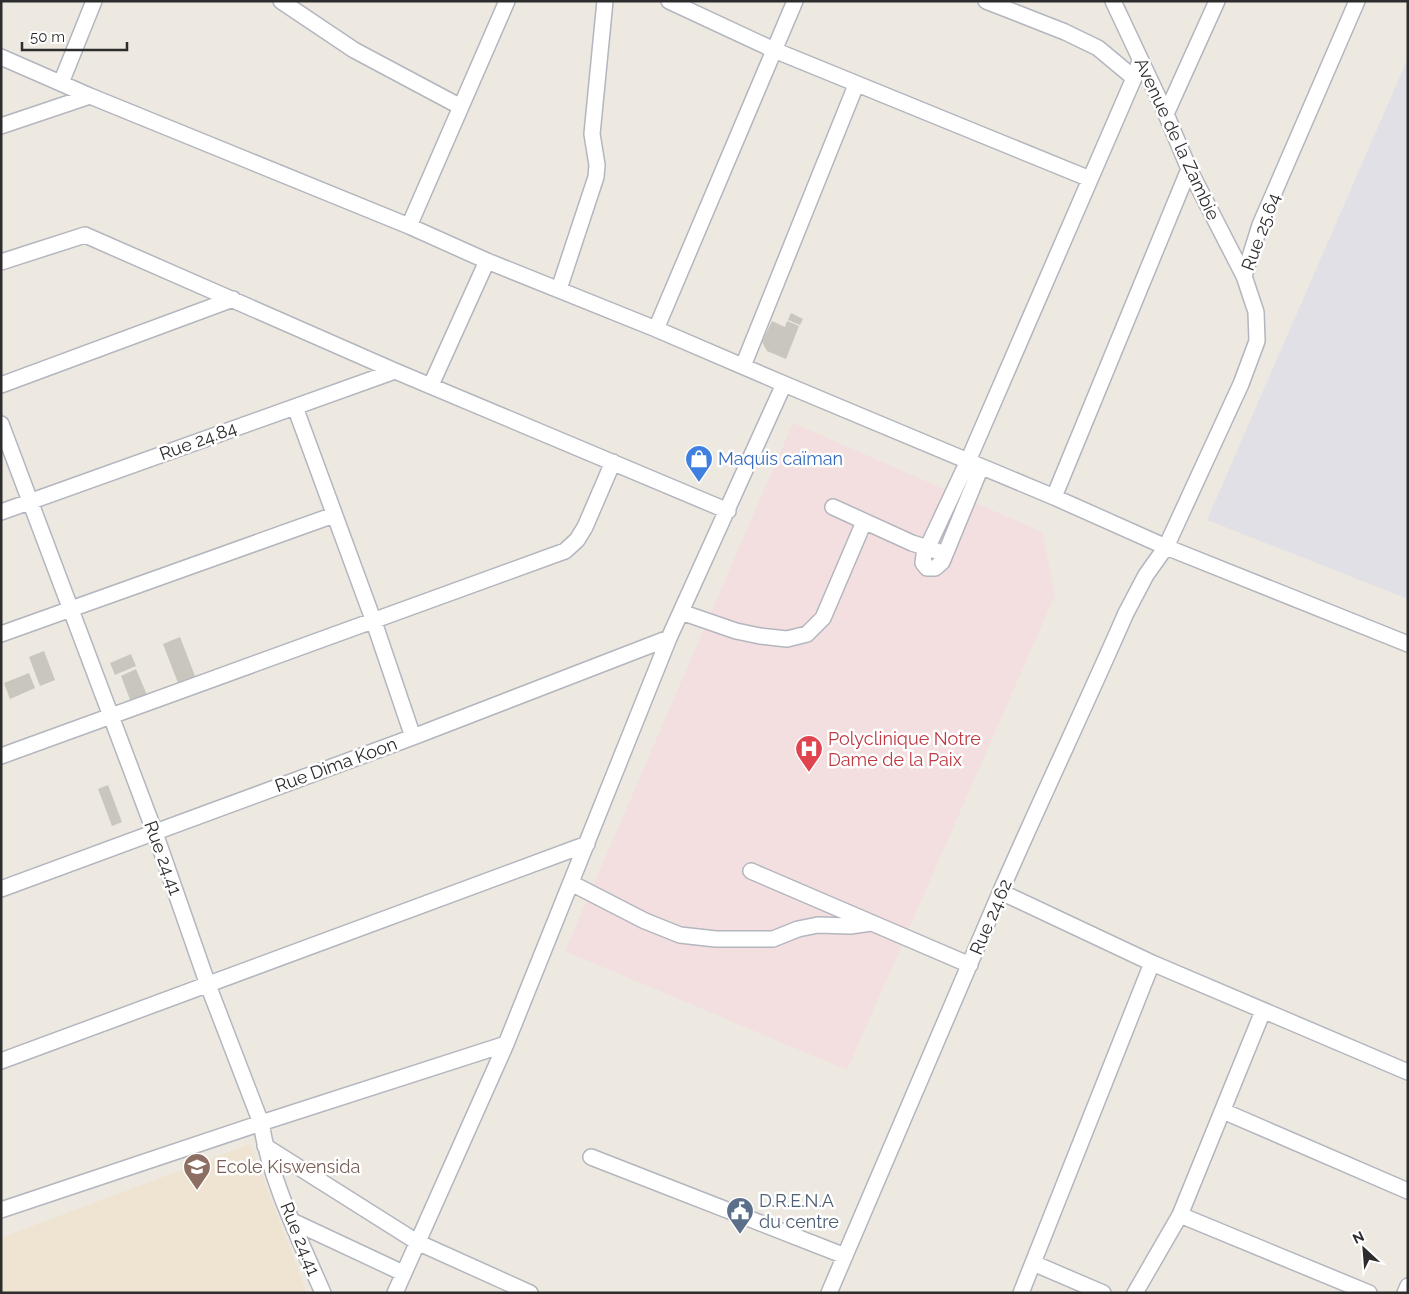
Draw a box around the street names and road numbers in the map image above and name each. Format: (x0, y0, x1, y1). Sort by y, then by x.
street label: Avenue de la Zambie (1131, 54, 1224, 224)
street label: Rue 25.64 (1237, 190, 1284, 273)
street label: Rue 24.84 (156, 417, 239, 464)
street label: Rue Dima Koon (272, 733, 400, 796)
street label: Rue 24.41 (140, 818, 187, 898)
street label: Rue 24.62 (965, 876, 1016, 958)
street label: Rue 24.41 (276, 1199, 325, 1279)

